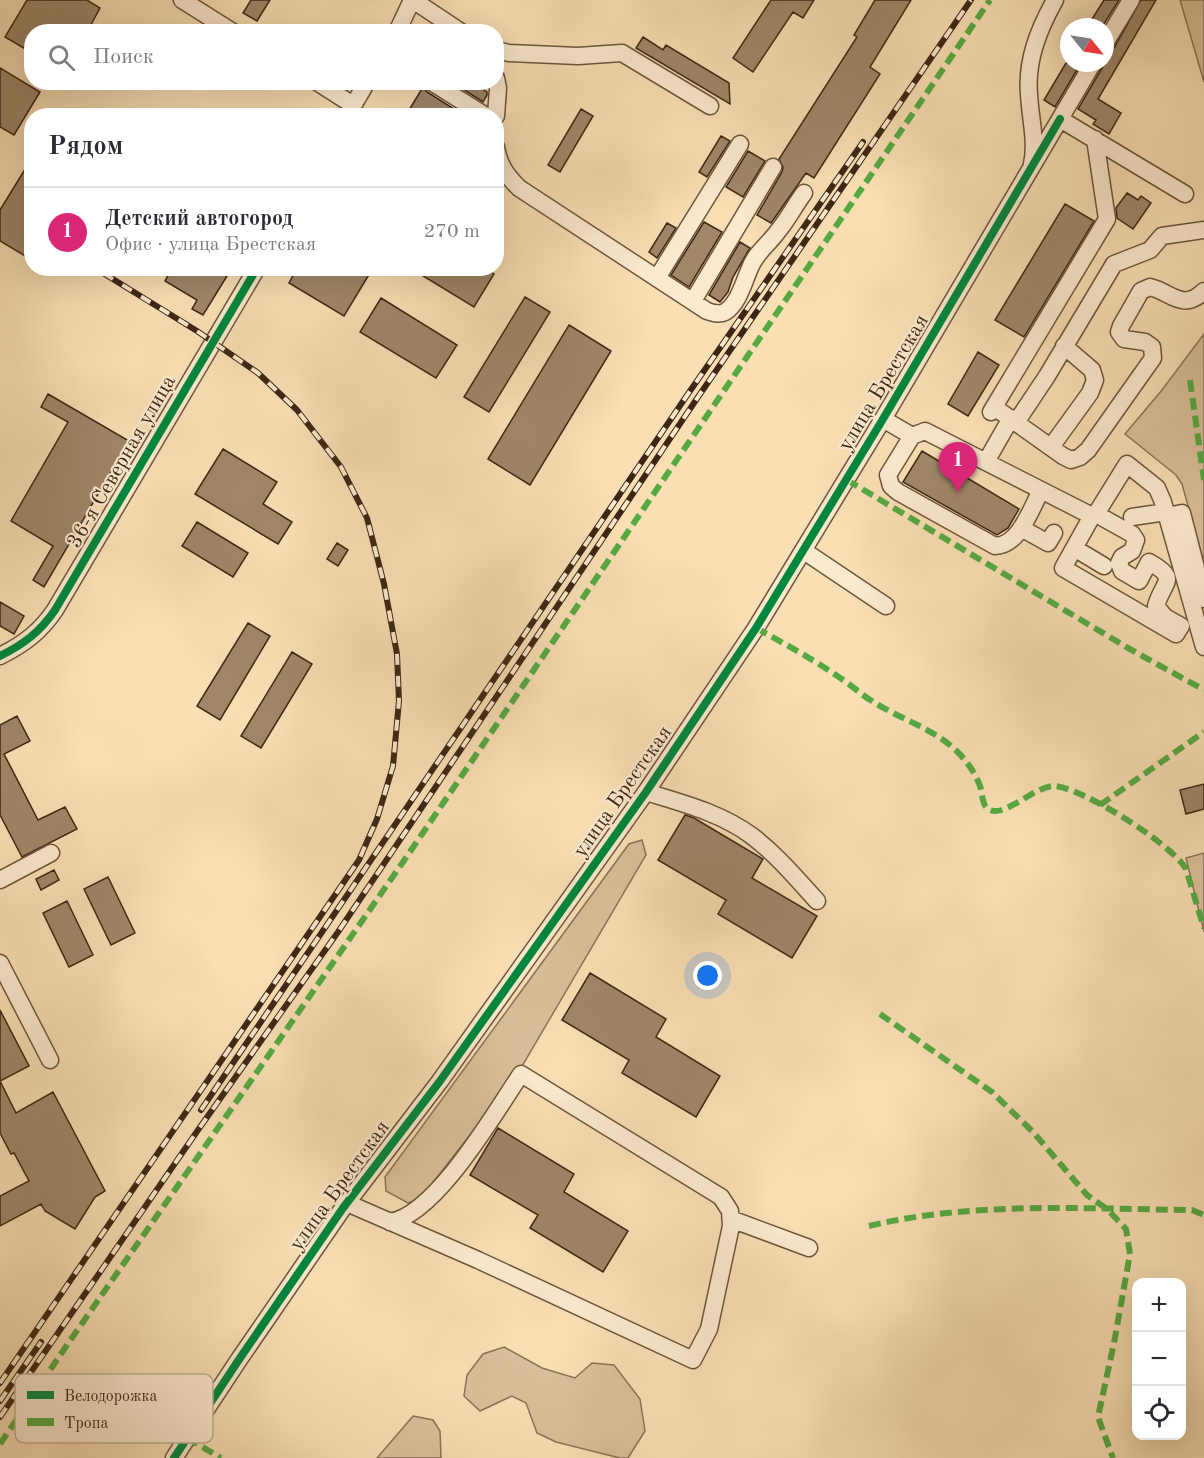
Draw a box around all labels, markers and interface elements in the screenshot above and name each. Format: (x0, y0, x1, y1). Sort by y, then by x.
north arrow (1060, 18, 1114, 72)
search box (24, 24, 504, 90)
icon: search (45, 41, 78, 74)
text: Поиск (93, 46, 154, 68)
text: Рядом (48, 134, 123, 160)
text: Детский автогород (105, 208, 294, 230)
text: 1 (62, 222, 73, 242)
text: 270 m (424, 222, 480, 242)
text: Офис · улица Брестская (105, 235, 316, 255)
street label: улица Брестская (835, 311, 933, 455)
street label: 36-я Северная улица (64, 372, 180, 552)
pin: 1 (938, 442, 978, 492)
street label: улица Брестская (570, 722, 676, 862)
your location (693, 961, 722, 990)
street label: улица Брестская (286, 1117, 394, 1255)
map controls (1132, 1278, 1186, 1440)
button: + (1132, 1278, 1186, 1332)
button: − (1132, 1332, 1186, 1386)
legend (15, 1374, 213, 1443)
button: locate (1132, 1386, 1186, 1440)
text: Велодорожка (64, 1389, 157, 1405)
text: Тропа (64, 1416, 108, 1432)

